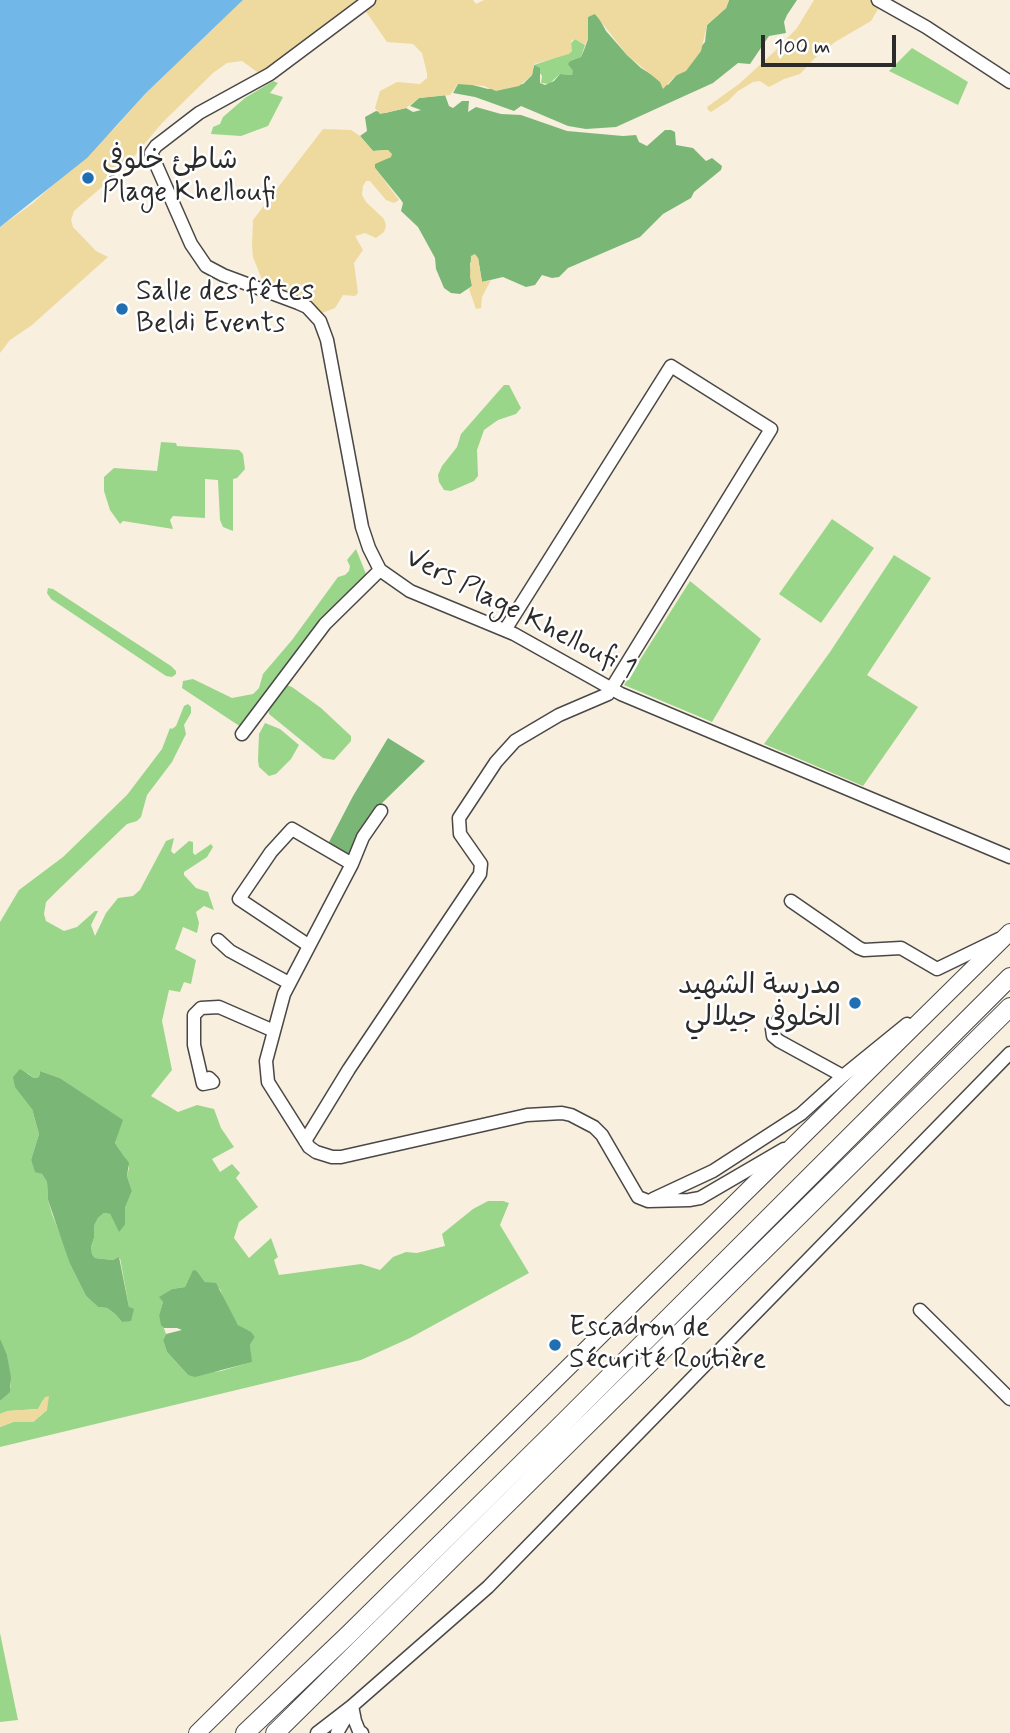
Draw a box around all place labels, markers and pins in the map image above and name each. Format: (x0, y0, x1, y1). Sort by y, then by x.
place label: شاطئ خلوفي Plage Khelloufi (102, 145, 276, 211)
marker: شاطئ خلوفي Plage Khelloufi (80, 170, 96, 186)
place label: Salle des fêtes Beldi Events (136, 276, 314, 342)
marker: Salle des fêtes Beldi Events (114, 301, 130, 317)
place label: مدرسة الشهيد الخلوفي جيلالي (678, 970, 841, 1036)
marker: مدرسة الشهيد الخلوفي جيلالي (847, 995, 863, 1011)
place label: Escadron de Sécurité Routière (569, 1312, 766, 1378)
marker: Escadron de Sécurité Routière (547, 1337, 563, 1353)

